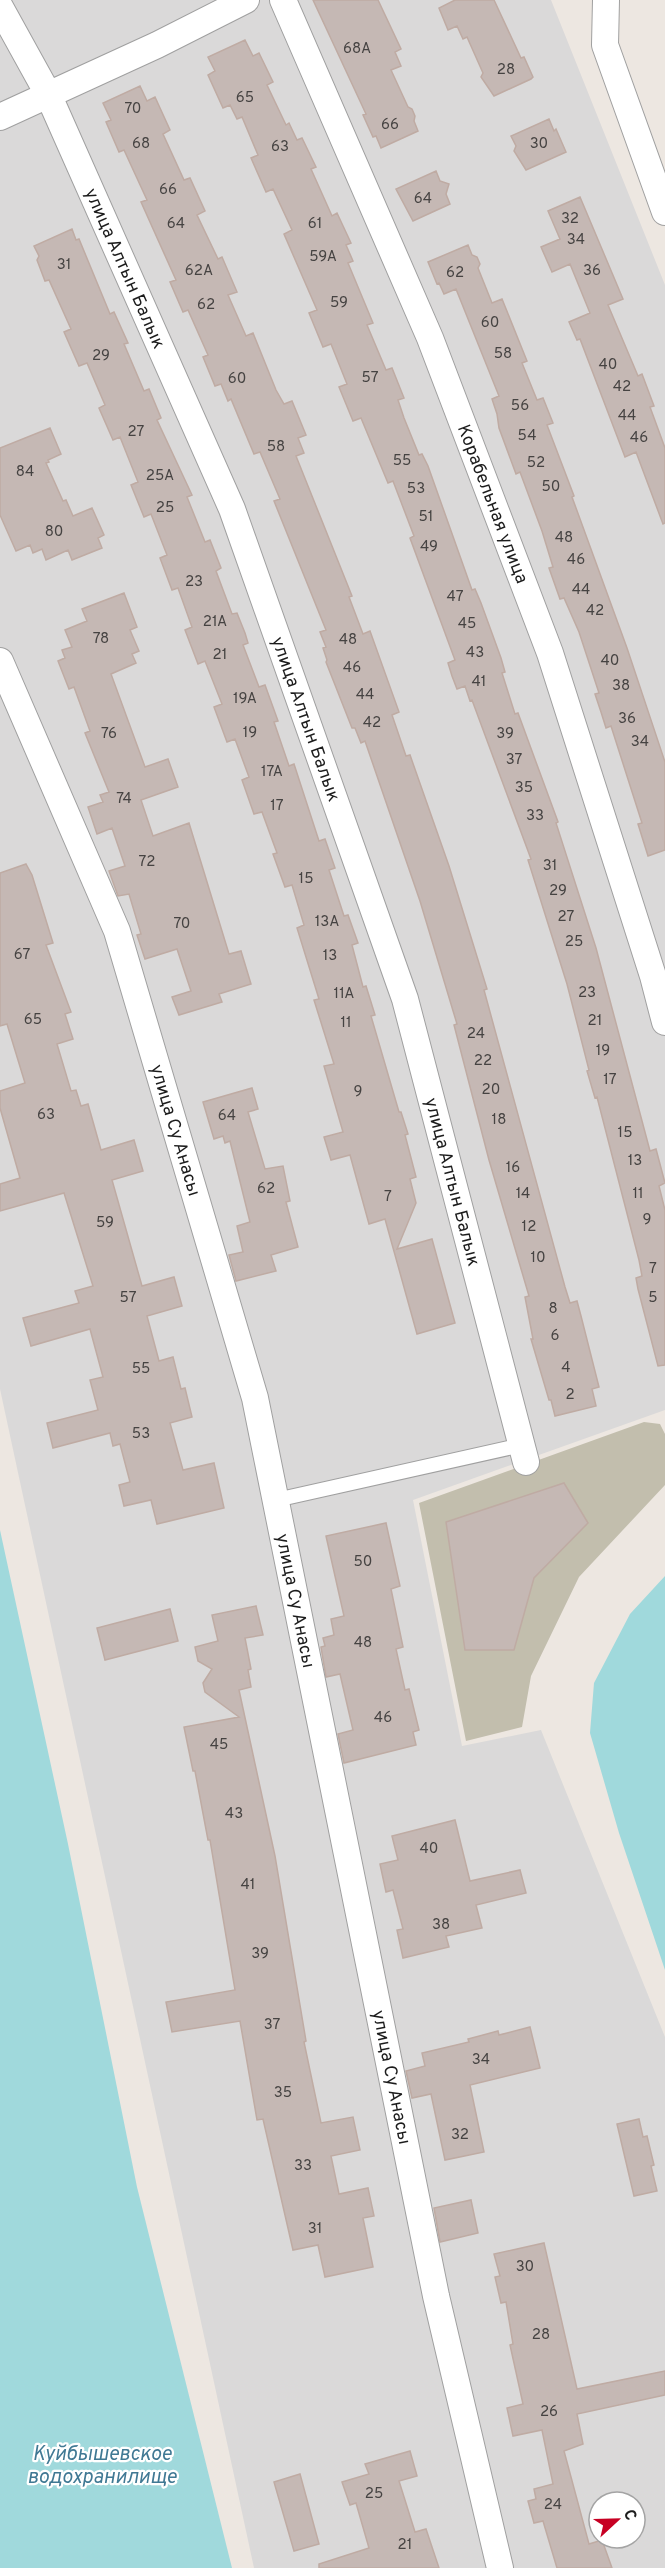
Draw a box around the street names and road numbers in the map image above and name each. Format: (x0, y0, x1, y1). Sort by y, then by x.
street label: улица Алтын Балык (78, 185, 170, 353)
street label: Корабельная улица (451, 422, 532, 587)
street label: улица Алтын Балык (265, 634, 344, 805)
street label: улица Су Анасы (144, 1062, 205, 1199)
street label: улица Алтын Балык (418, 1095, 484, 1269)
street label: улица Су Анасы (270, 1532, 319, 1670)
street label: улица Су Анасы (366, 2008, 415, 2146)

